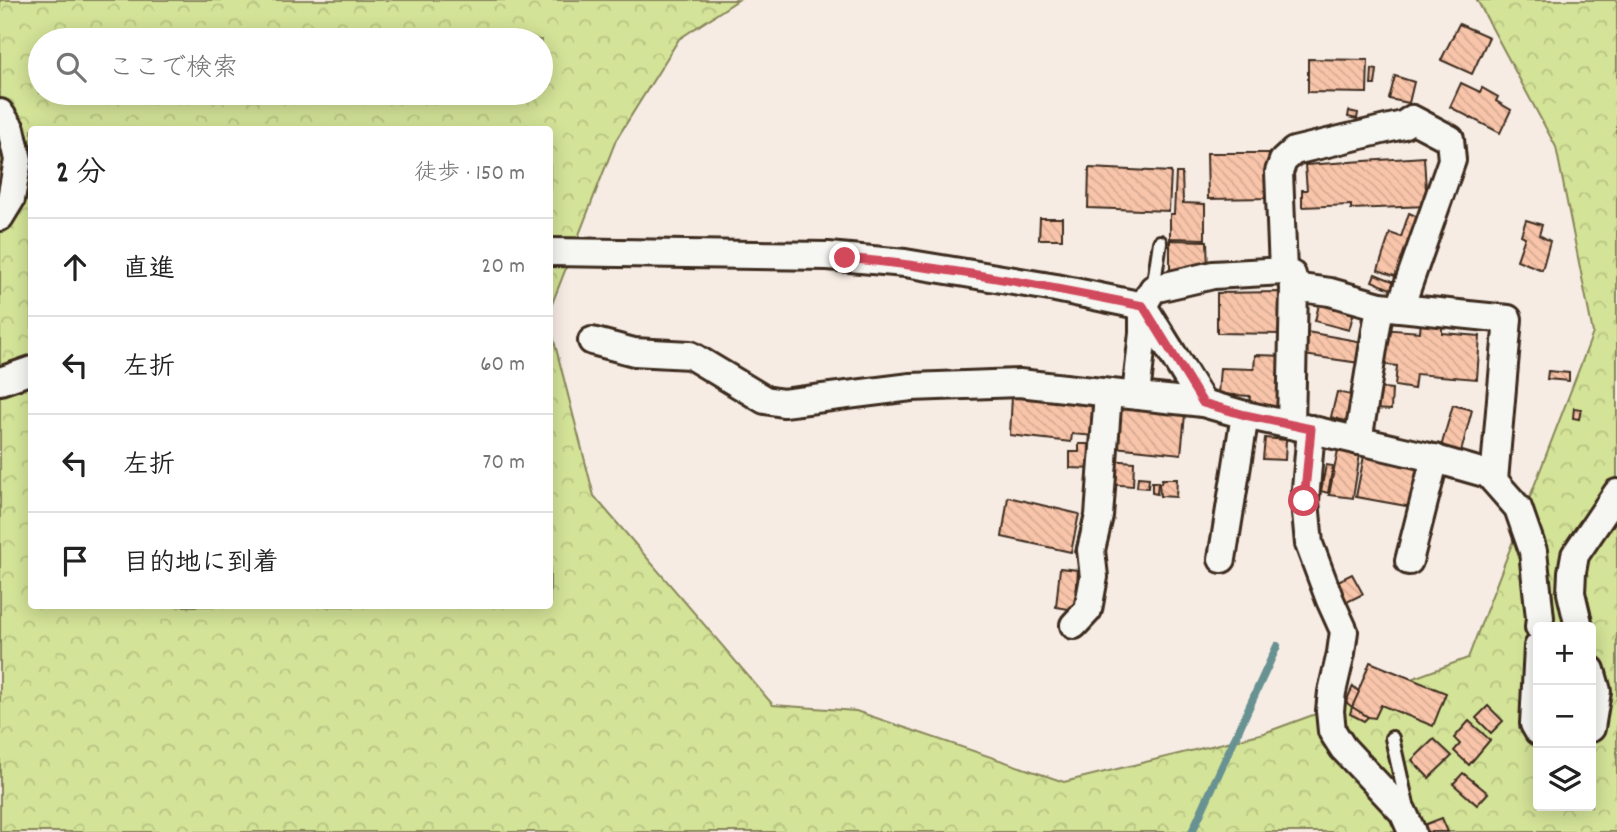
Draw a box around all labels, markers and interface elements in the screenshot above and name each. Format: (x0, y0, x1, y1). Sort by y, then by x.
search box (28, 28, 553, 105)
icon: search (52, 48, 90, 86)
text: ここで検索 (108, 51, 238, 88)
text: 2 分 (56, 154, 106, 197)
text: 徒歩 · 150 m (414, 158, 525, 191)
route end (829, 242, 860, 273)
icon: ahead (56, 248, 94, 286)
text: 20 m (481, 251, 525, 284)
text: 直進 (123, 252, 175, 289)
icon: left (56, 346, 94, 384)
text: 60 m (480, 349, 525, 382)
text: 左折 (123, 350, 175, 387)
icon: left (56, 444, 94, 482)
text: 70 m (483, 447, 525, 480)
text: 左折 (123, 448, 175, 485)
route start (1288, 485, 1319, 516)
icon: arrive (56, 542, 94, 580)
text: 目的地に到着 (123, 546, 279, 583)
map controls (1533, 622, 1596, 811)
button: + (1533, 622, 1596, 685)
button: − (1533, 685, 1596, 748)
button: layers (1533, 748, 1596, 811)

